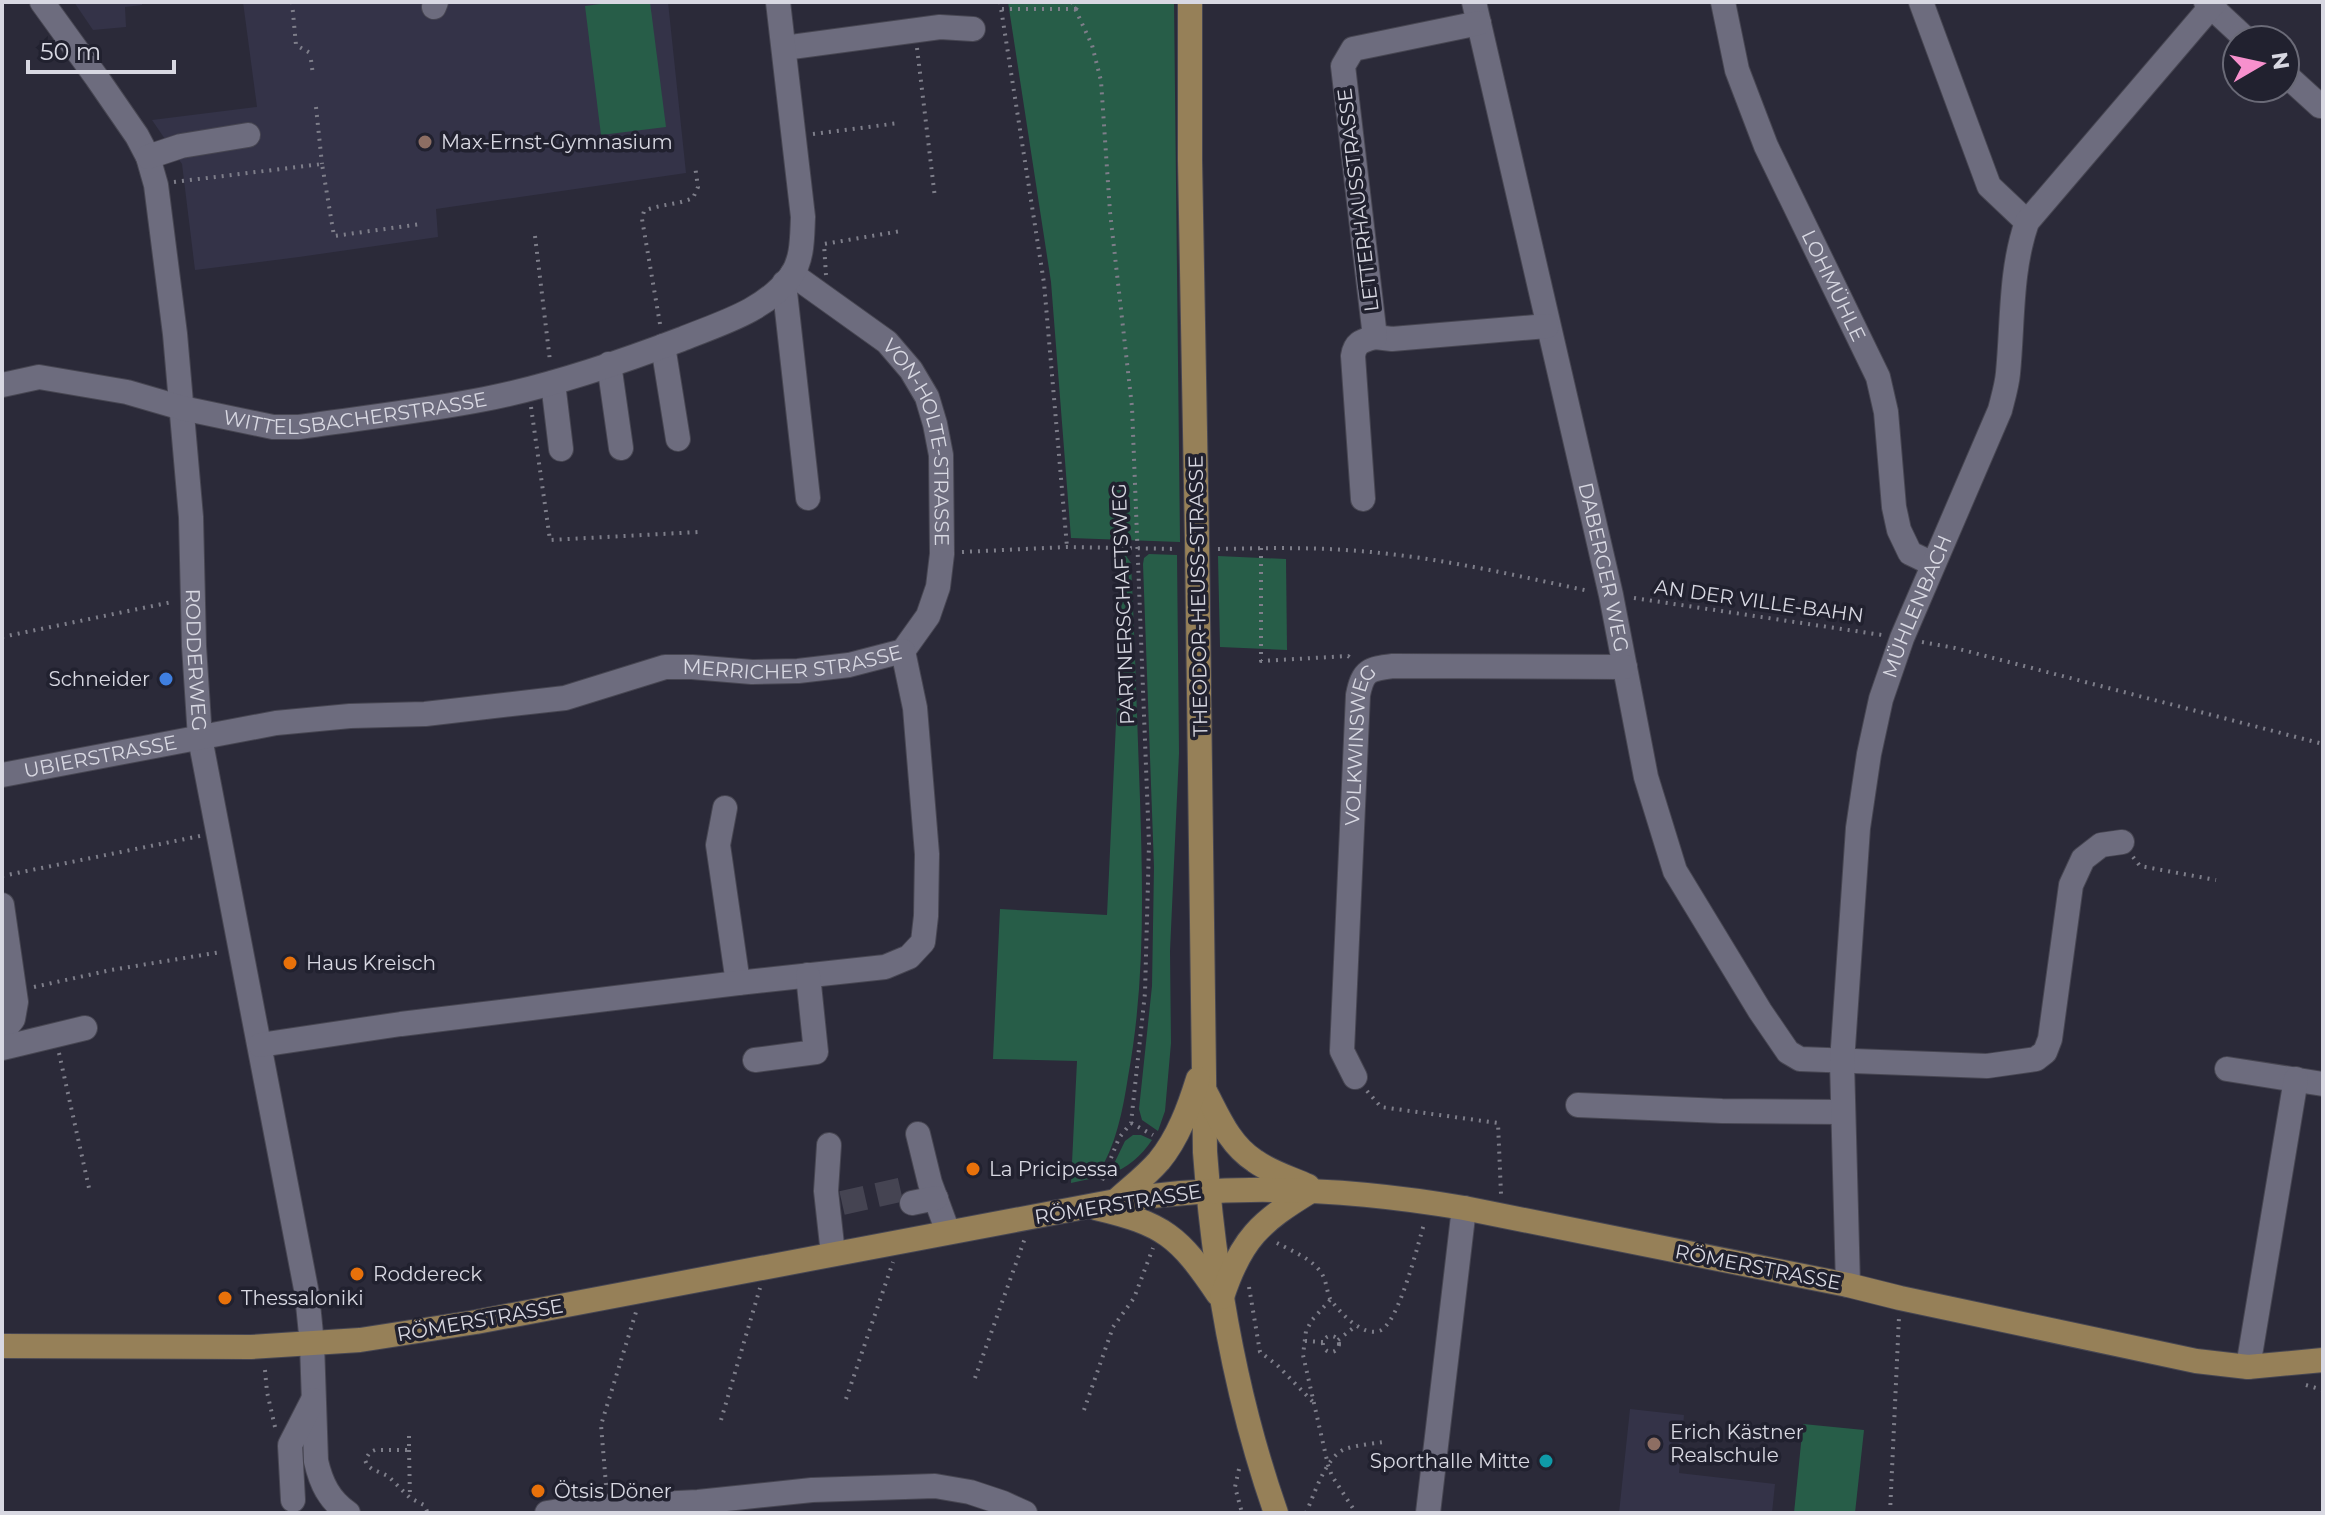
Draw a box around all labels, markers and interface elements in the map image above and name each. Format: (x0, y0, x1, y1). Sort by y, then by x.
scale bar (28, 24, 174, 74)
north arrow (2221, 24, 2301, 104)
text: 50 m (40, 37, 101, 66)
text: N (2266, 50, 2295, 72)
street label: LETTERHAUSSTRASSE (1332, 87, 1384, 313)
place label: Max-Ernst-Gymnasium (441, 130, 673, 154)
marker: Max-Ernst-Gymnasium (416, 133, 434, 151)
street label: LOHMÜHLE (1797, 226, 1871, 345)
street label: VON-HOLTE-STRASSE (877, 334, 954, 546)
street label: WITTELSBACHERSTRASSE (221, 387, 489, 439)
street label: THEODOR-HEUSS-STRASSE (1184, 455, 1212, 737)
street label: DABERGER WEG (1573, 480, 1634, 654)
street label: PARTNERSCHAFTSWEG (1107, 483, 1139, 725)
street label: MÜHLENBACH (1877, 531, 1957, 681)
street label: AN DER VILLE-BAHN (1653, 574, 1865, 628)
street label: RODDERWEG (181, 588, 212, 732)
street label: MERRICHER STRASSE (682, 640, 905, 684)
street label: VOLKWINSWEG (1340, 659, 1381, 826)
place label: Schneider (48, 667, 150, 691)
marker: Schneider (157, 670, 175, 688)
street label: UBIERSTRASSE (22, 730, 179, 783)
place label: Haus Kreisch (306, 951, 436, 975)
marker: Haus Kreisch (281, 954, 299, 972)
place label: La Pricipessa (989, 1157, 1118, 1181)
marker: La Pricipessa (964, 1160, 982, 1178)
street label: RÖMERSTRASSE (1033, 1179, 1203, 1229)
street label: RÖMERSTRASSE (1673, 1239, 1843, 1295)
place label: Roddereck (373, 1262, 482, 1286)
marker: Roddereck (348, 1265, 366, 1283)
place label: Thessaloniki (241, 1286, 364, 1310)
marker: Thessaloniki (216, 1289, 234, 1307)
street label: RÖMERSTRASSE (395, 1294, 565, 1346)
place label: Erich Kästner Realschule (1670, 1420, 1804, 1467)
marker: Erich Kästner Realschule (1645, 1435, 1663, 1453)
place label: Sporthalle Mitte (1370, 1449, 1530, 1473)
marker: Sporthalle Mitte (1537, 1452, 1555, 1470)
place label: Ötsis Döner (554, 1479, 672, 1503)
marker: Ötsis Döner (529, 1482, 547, 1500)

